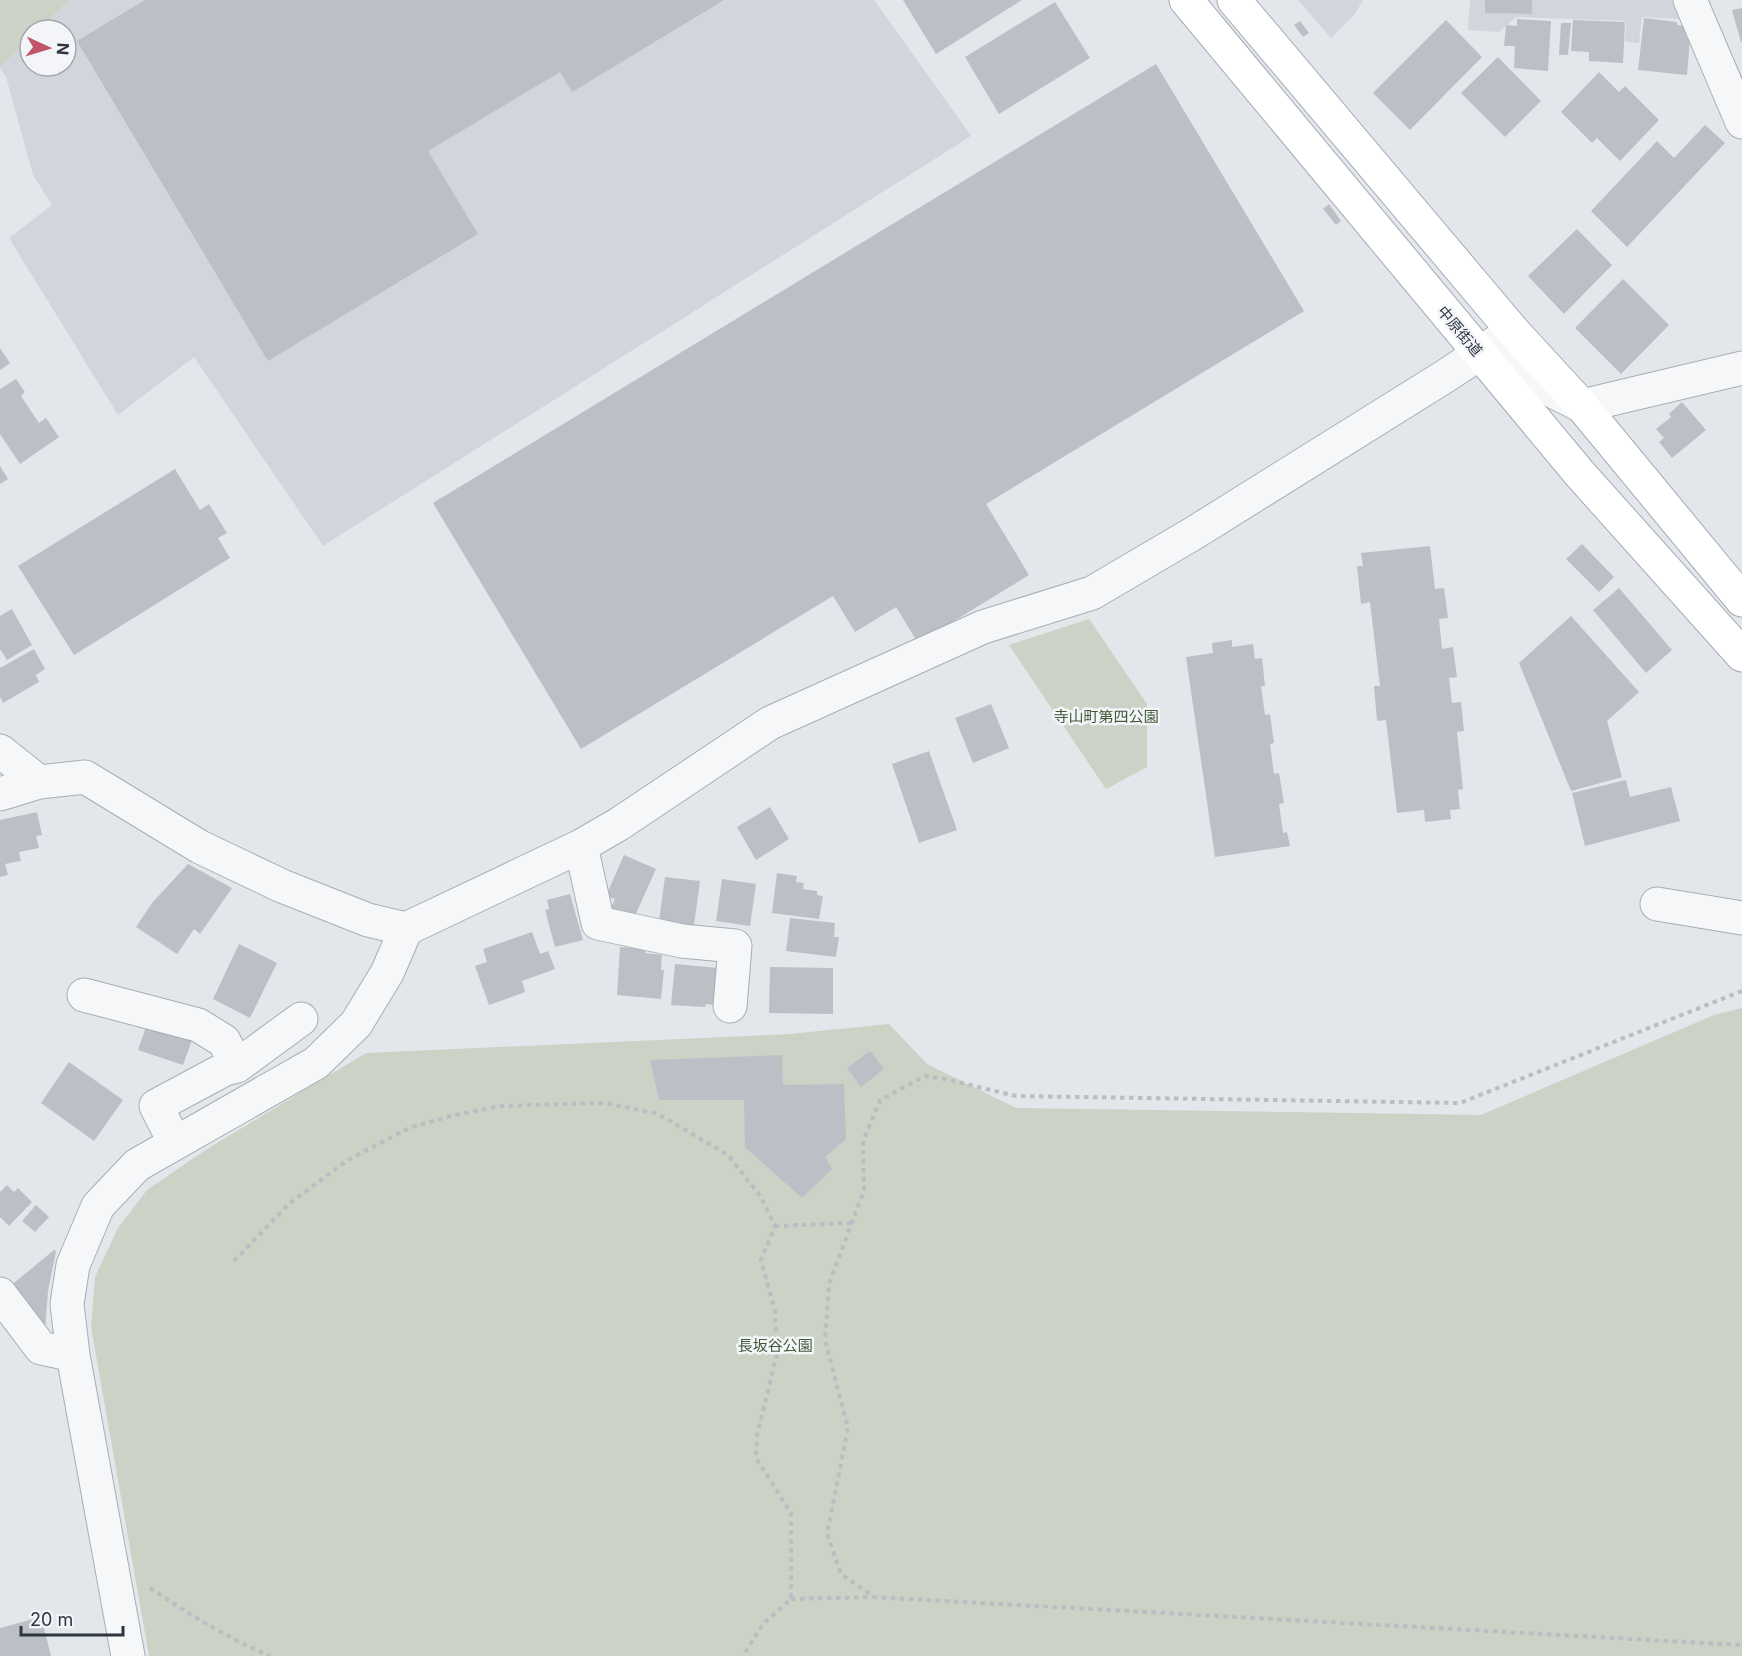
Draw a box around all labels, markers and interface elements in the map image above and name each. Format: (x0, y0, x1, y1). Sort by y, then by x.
north arrow (18, 18, 78, 78)
text: N (53, 42, 73, 56)
street label: 中原街道 (1433, 302, 1487, 360)
park label: 寺山町第四公園 (1053, 707, 1159, 726)
park label: 長坂谷公園 (737, 1336, 813, 1355)
scale bar (21, 1599, 123, 1637)
text: 20 m (30, 1609, 73, 1630)

